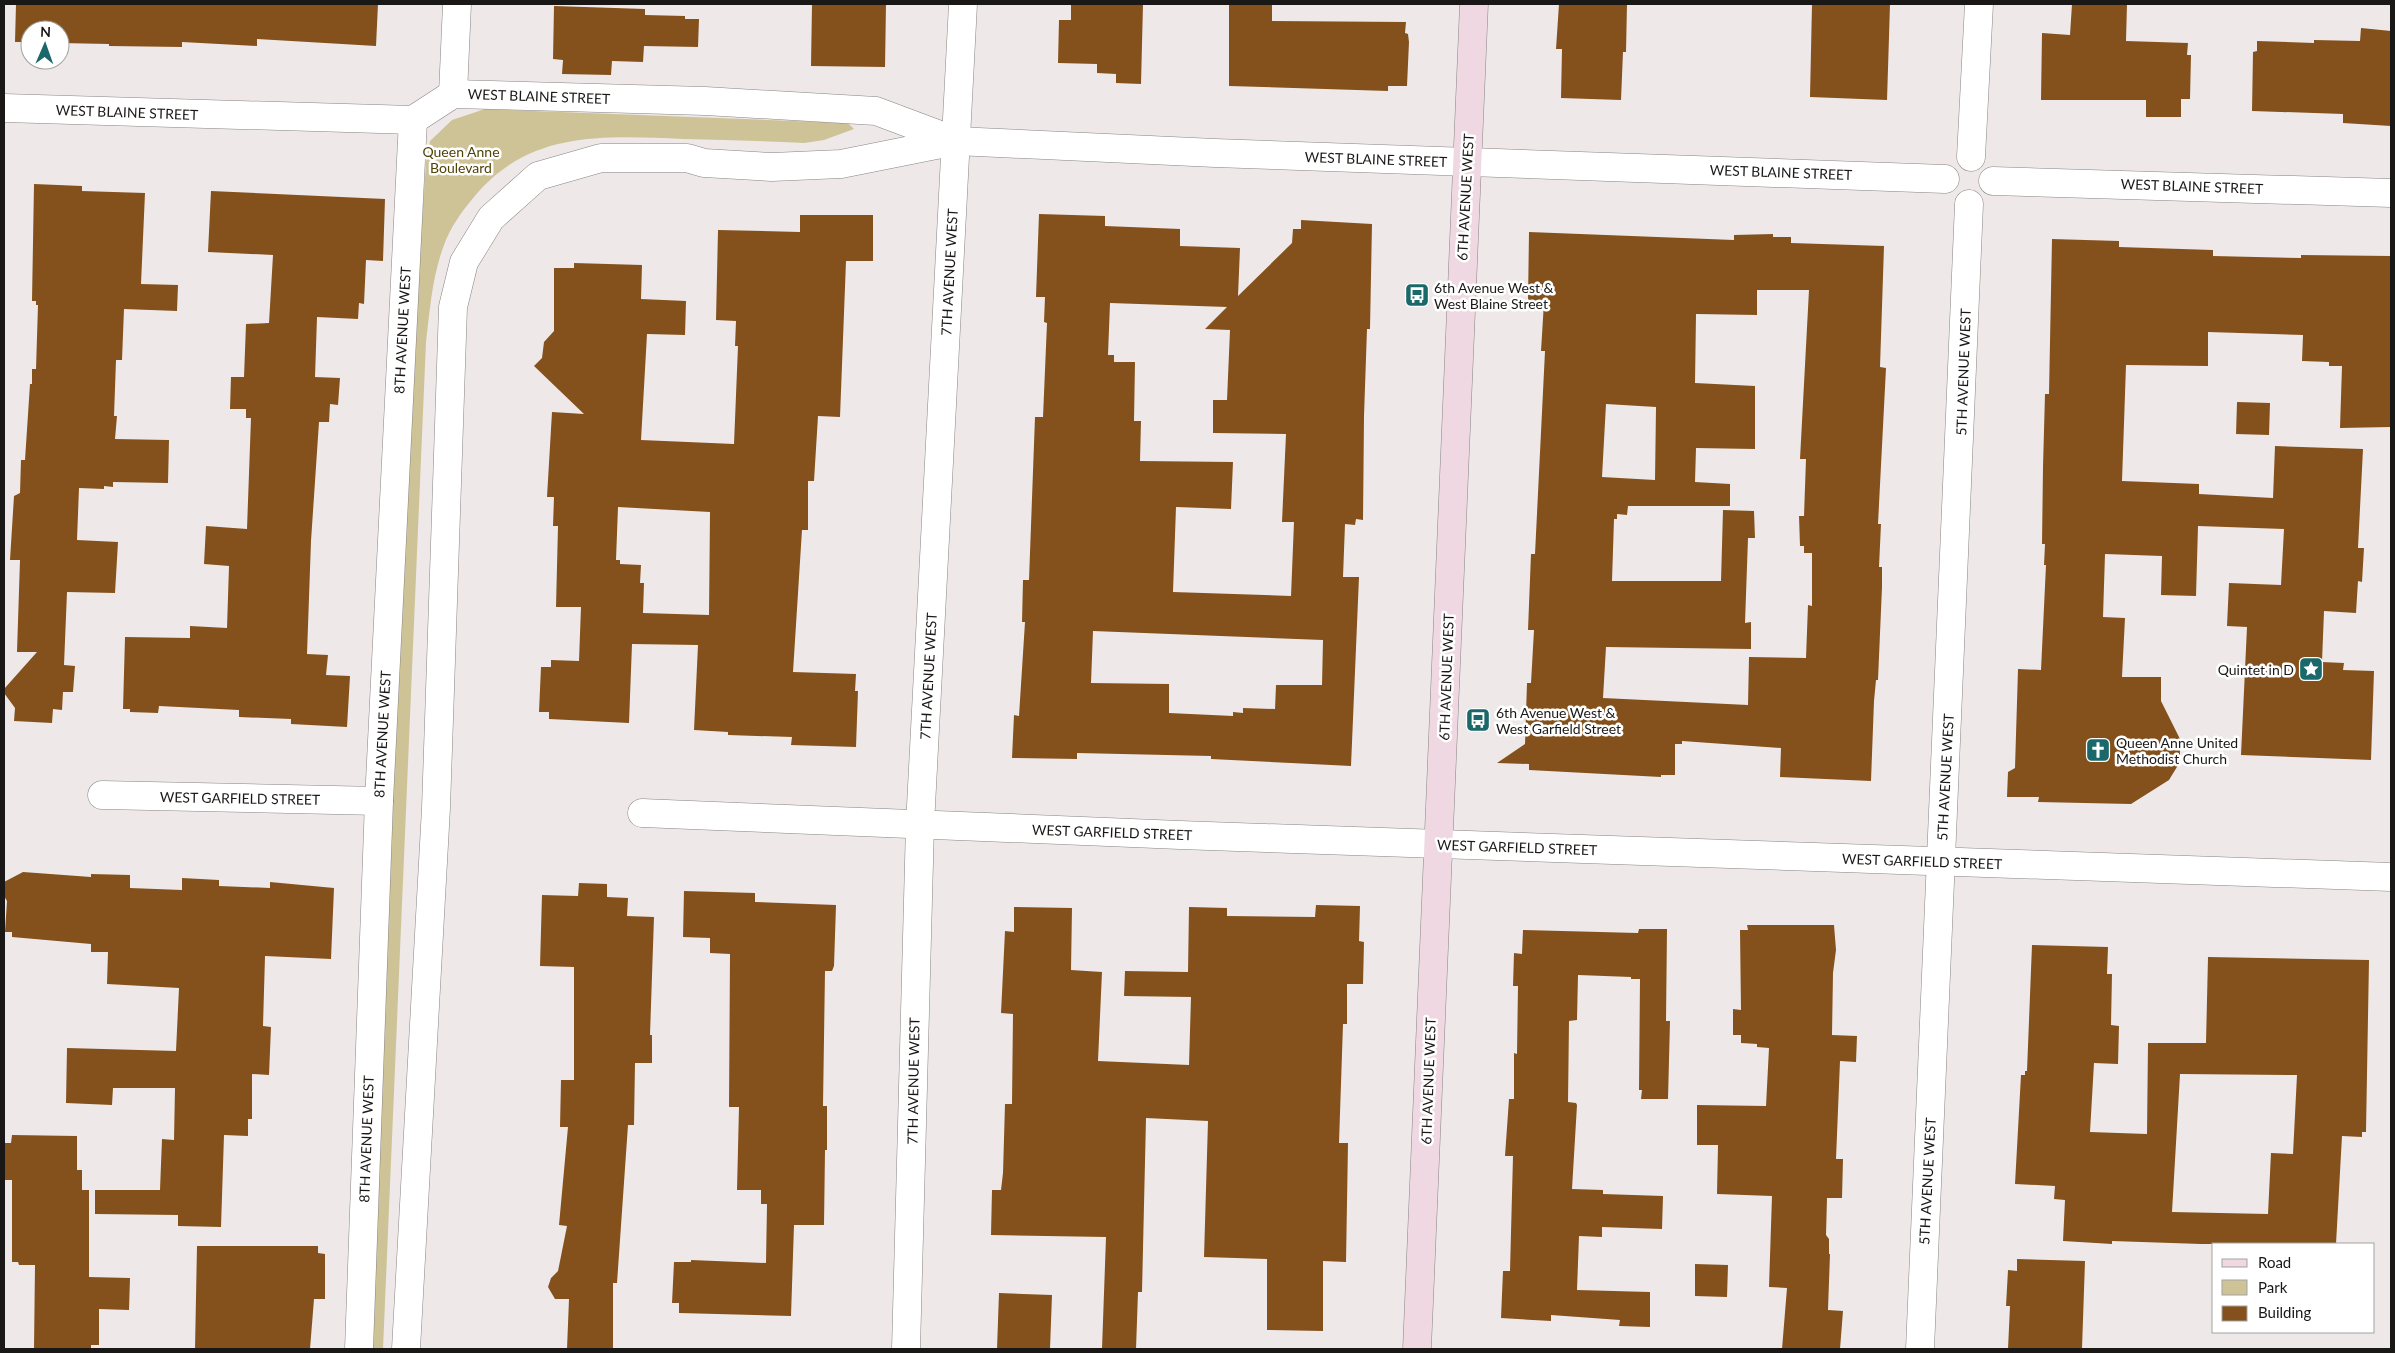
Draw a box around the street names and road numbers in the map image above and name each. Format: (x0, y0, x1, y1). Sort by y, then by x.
street label: WEST BLAINE STREET (467, 85, 611, 107)
street label: WEST BLAINE STREET (55, 101, 199, 123)
street label: 6TH AVENUE WEST (1453, 132, 1477, 261)
street label: WEST BLAINE STREET (1304, 148, 1448, 170)
street label: WEST BLAINE STREET (1709, 161, 1853, 183)
street label: WEST BLAINE STREET (2120, 175, 2264, 197)
street label: 7TH AVENUE WEST (937, 207, 961, 336)
street label: 8TH AVENUE WEST (390, 265, 414, 394)
street label: 5TH AVENUE WEST (1952, 307, 1974, 436)
street label: 7TH AVENUE WEST (916, 611, 940, 740)
street label: 6TH AVENUE WEST (1435, 612, 1457, 741)
street label: 8TH AVENUE WEST (370, 669, 394, 798)
street label: 5TH AVENUE WEST (1933, 712, 1957, 841)
street label: WEST GARFIELD STREET (160, 788, 321, 808)
street label: WEST GARFIELD STREET (1032, 821, 1193, 843)
street label: WEST GARFIELD STREET (1437, 836, 1598, 858)
street label: WEST GARFIELD STREET (1842, 850, 2003, 872)
street label: 7TH AVENUE WEST (903, 1016, 923, 1145)
street label: 6TH AVENUE WEST (1417, 1016, 1439, 1145)
street label: 8TH AVENUE WEST (355, 1074, 377, 1203)
street label: 5TH AVENUE WEST (1915, 1116, 1939, 1245)

